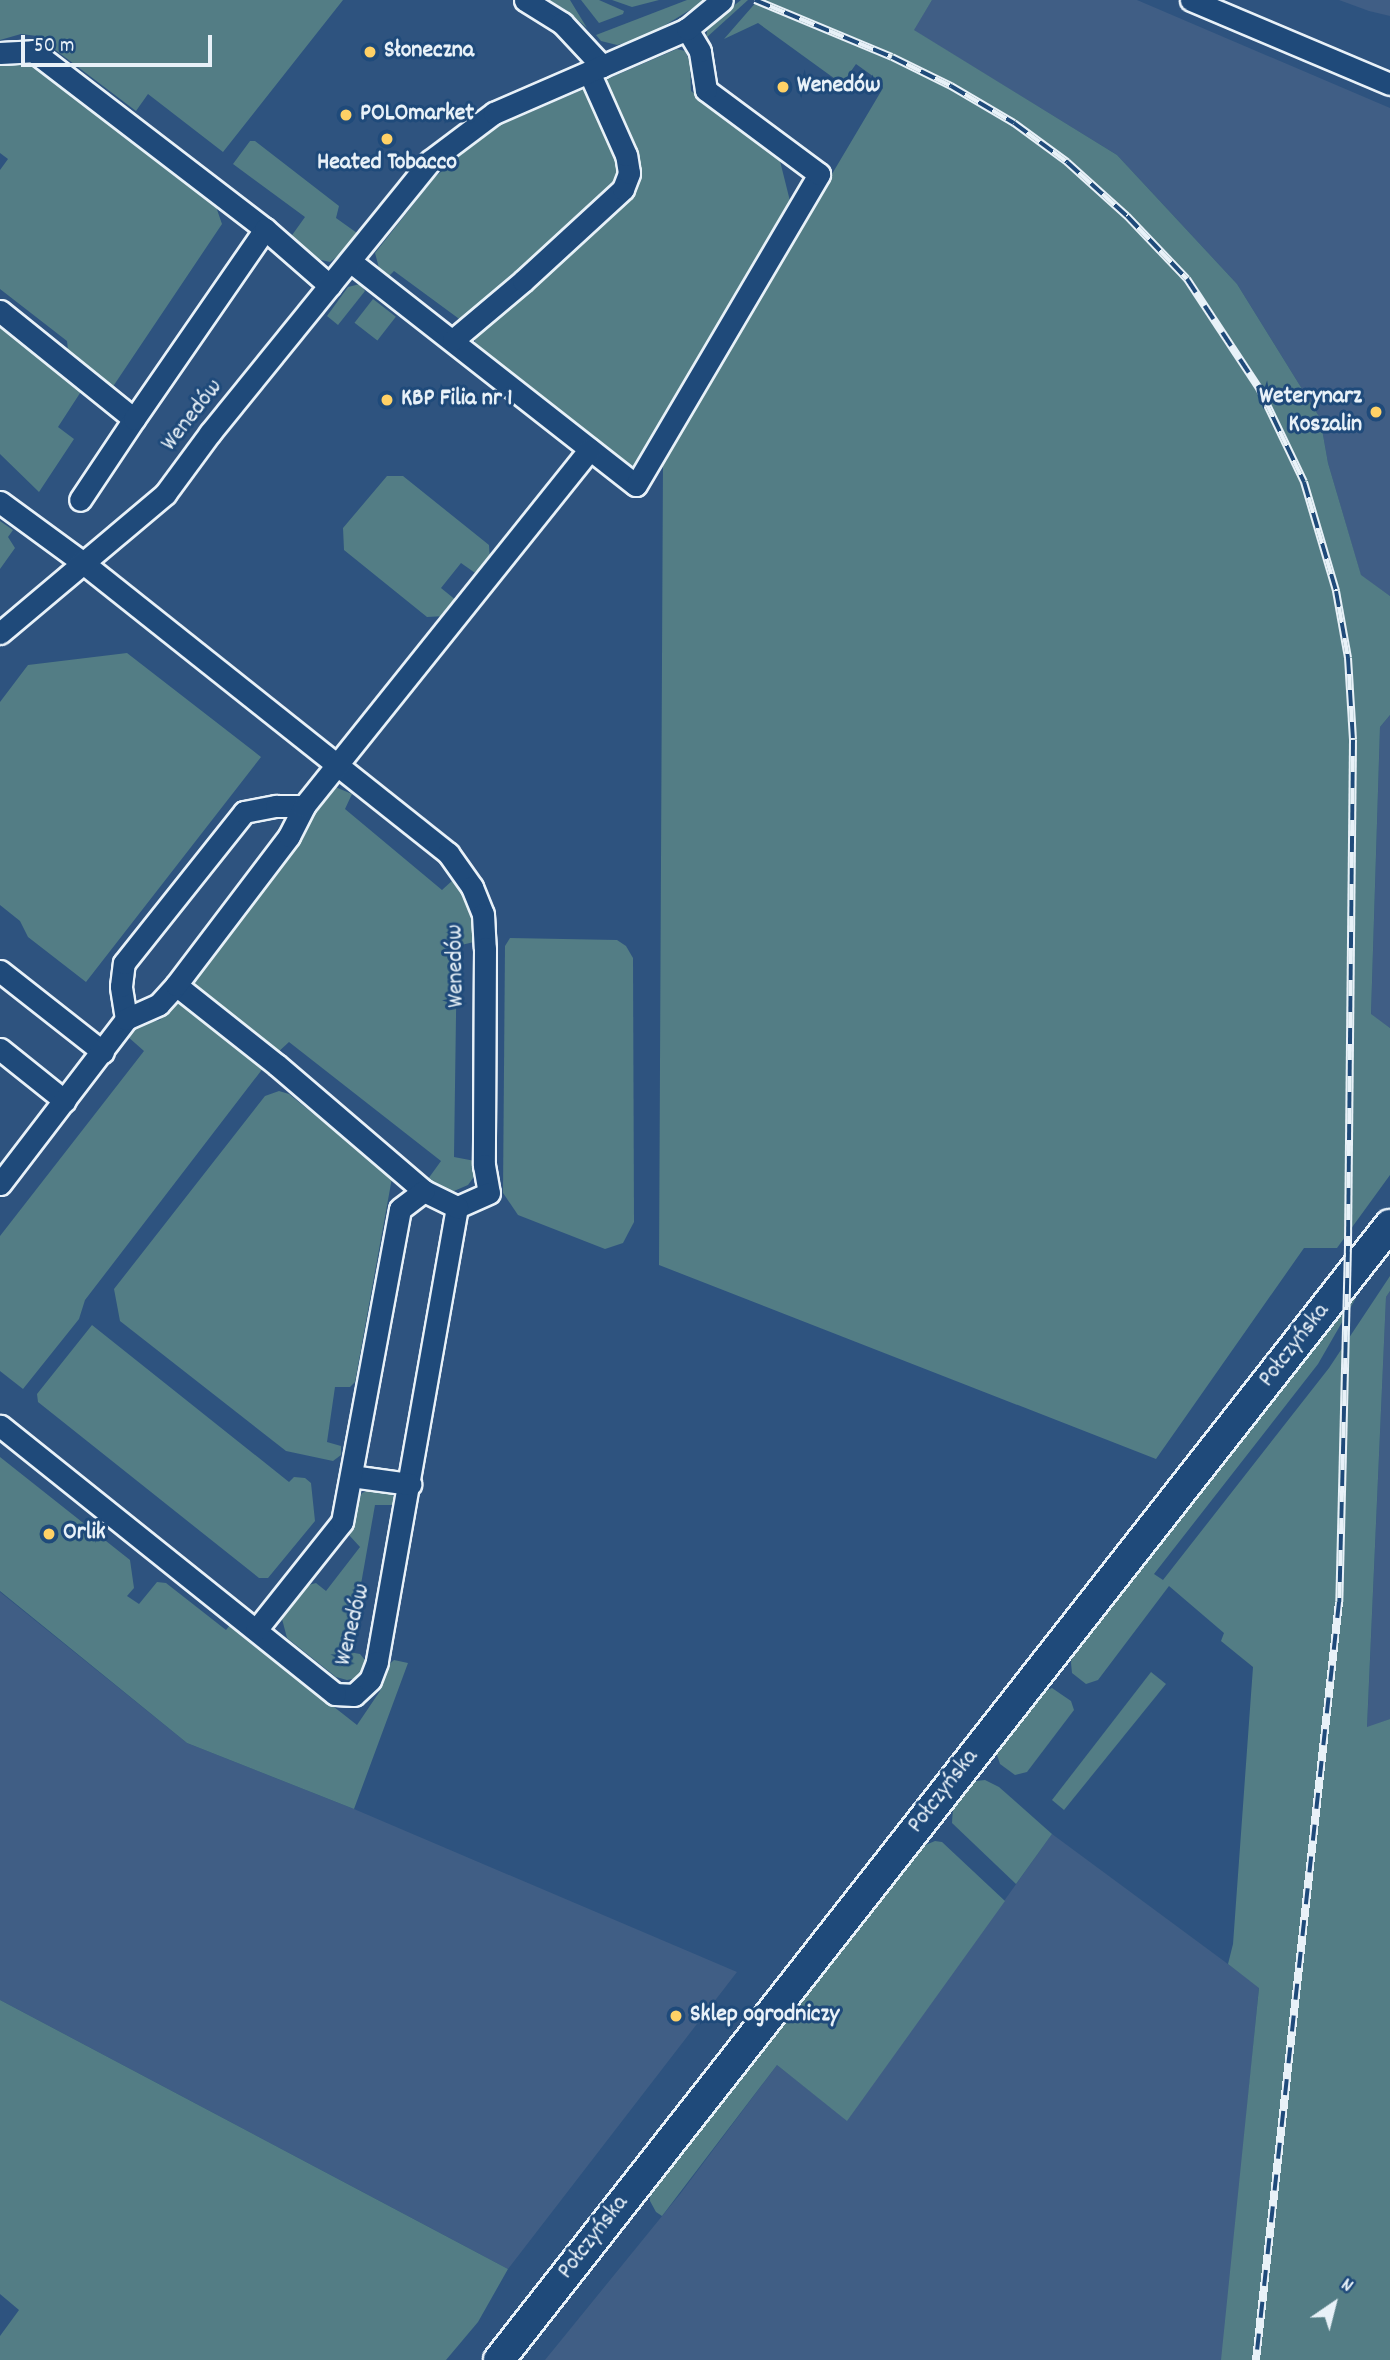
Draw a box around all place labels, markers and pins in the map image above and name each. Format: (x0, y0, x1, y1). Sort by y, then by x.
place label: Słoneczna (384, 38, 474, 66)
marker: Słoneczna (362, 44, 378, 60)
place label: Wenedów (797, 73, 880, 101)
marker: Wenedów (775, 79, 791, 95)
place label: POLOmarket (360, 101, 474, 129)
marker: POLOmarket (338, 107, 354, 123)
marker: Heated Tobacco (379, 131, 395, 147)
place label: Heated Tobacco (317, 150, 457, 178)
place label: Weterynarz Koszalin (1259, 384, 1362, 440)
place label: KBP Filia nr 1 (401, 386, 513, 414)
marker: KBP Filia nr 1 (379, 392, 395, 408)
marker: Weterynarz Koszalin (1368, 404, 1384, 420)
place label: Orlik (63, 1520, 106, 1548)
marker: Orlik (41, 1526, 57, 1542)
place label: Sklep ogrodniczy (690, 2002, 839, 2030)
marker: Sklep ogrodniczy (668, 2008, 684, 2024)

